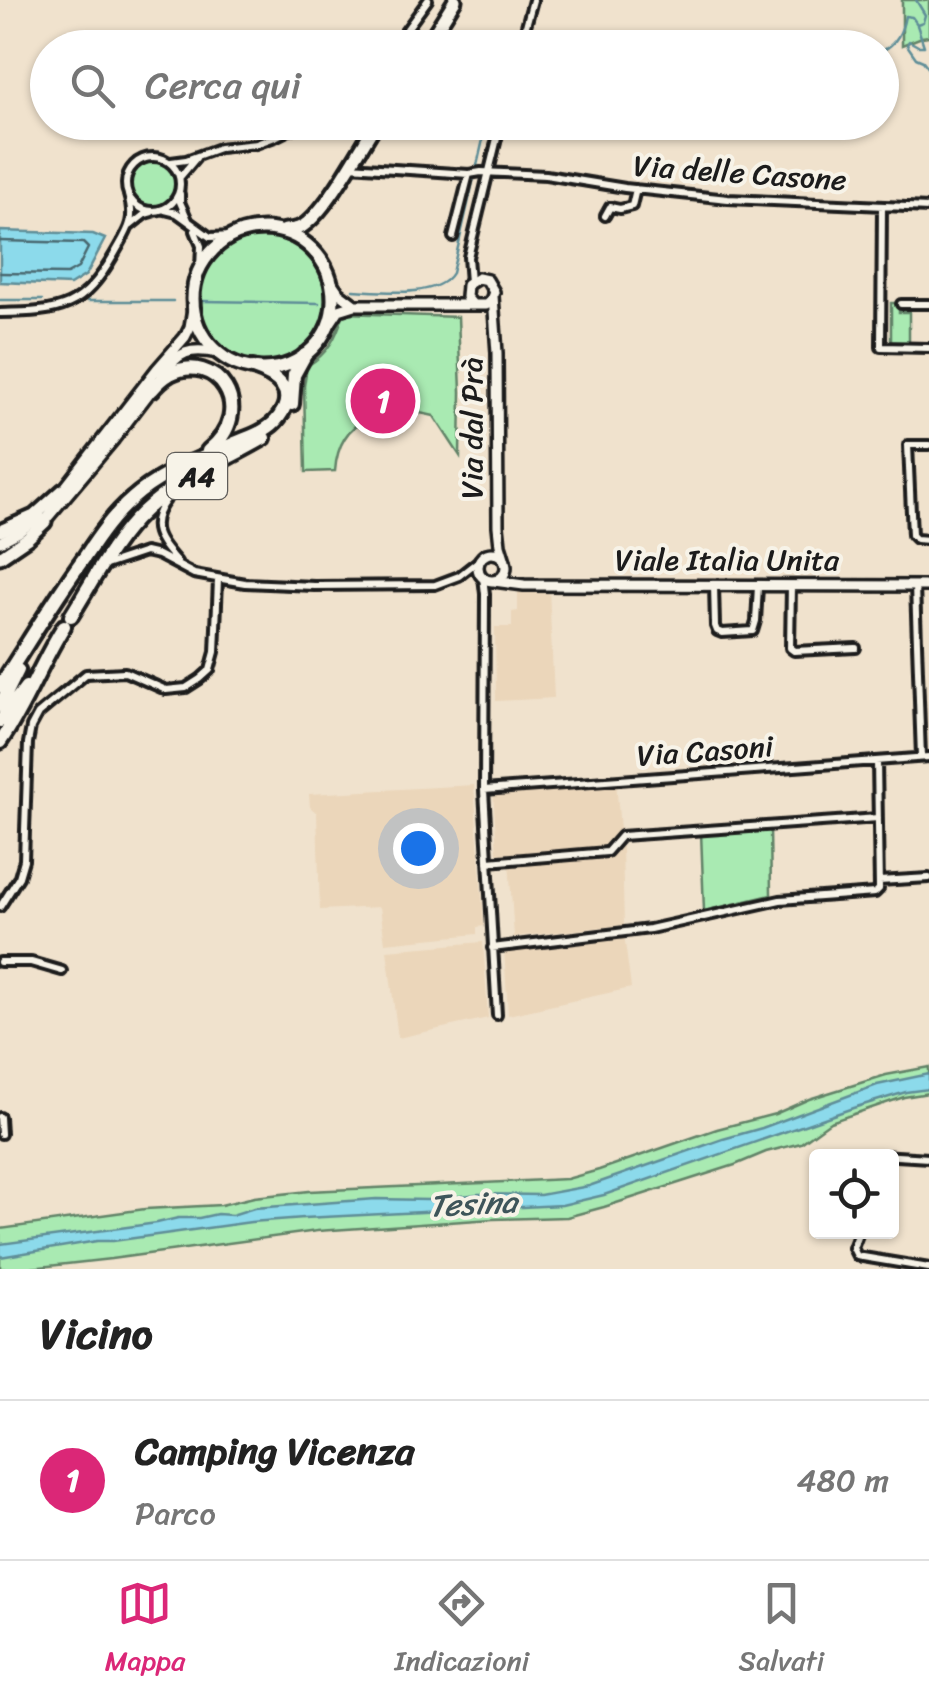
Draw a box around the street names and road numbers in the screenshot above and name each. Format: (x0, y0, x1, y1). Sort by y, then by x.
street label: Via delle Casone (632, 139, 848, 207)
street label: Via dal Prà (445, 357, 499, 499)
road number: A4 (167, 453, 227, 499)
street label: Viale Italia Unita (615, 533, 840, 587)
street label: Via Casoni (635, 719, 777, 783)

